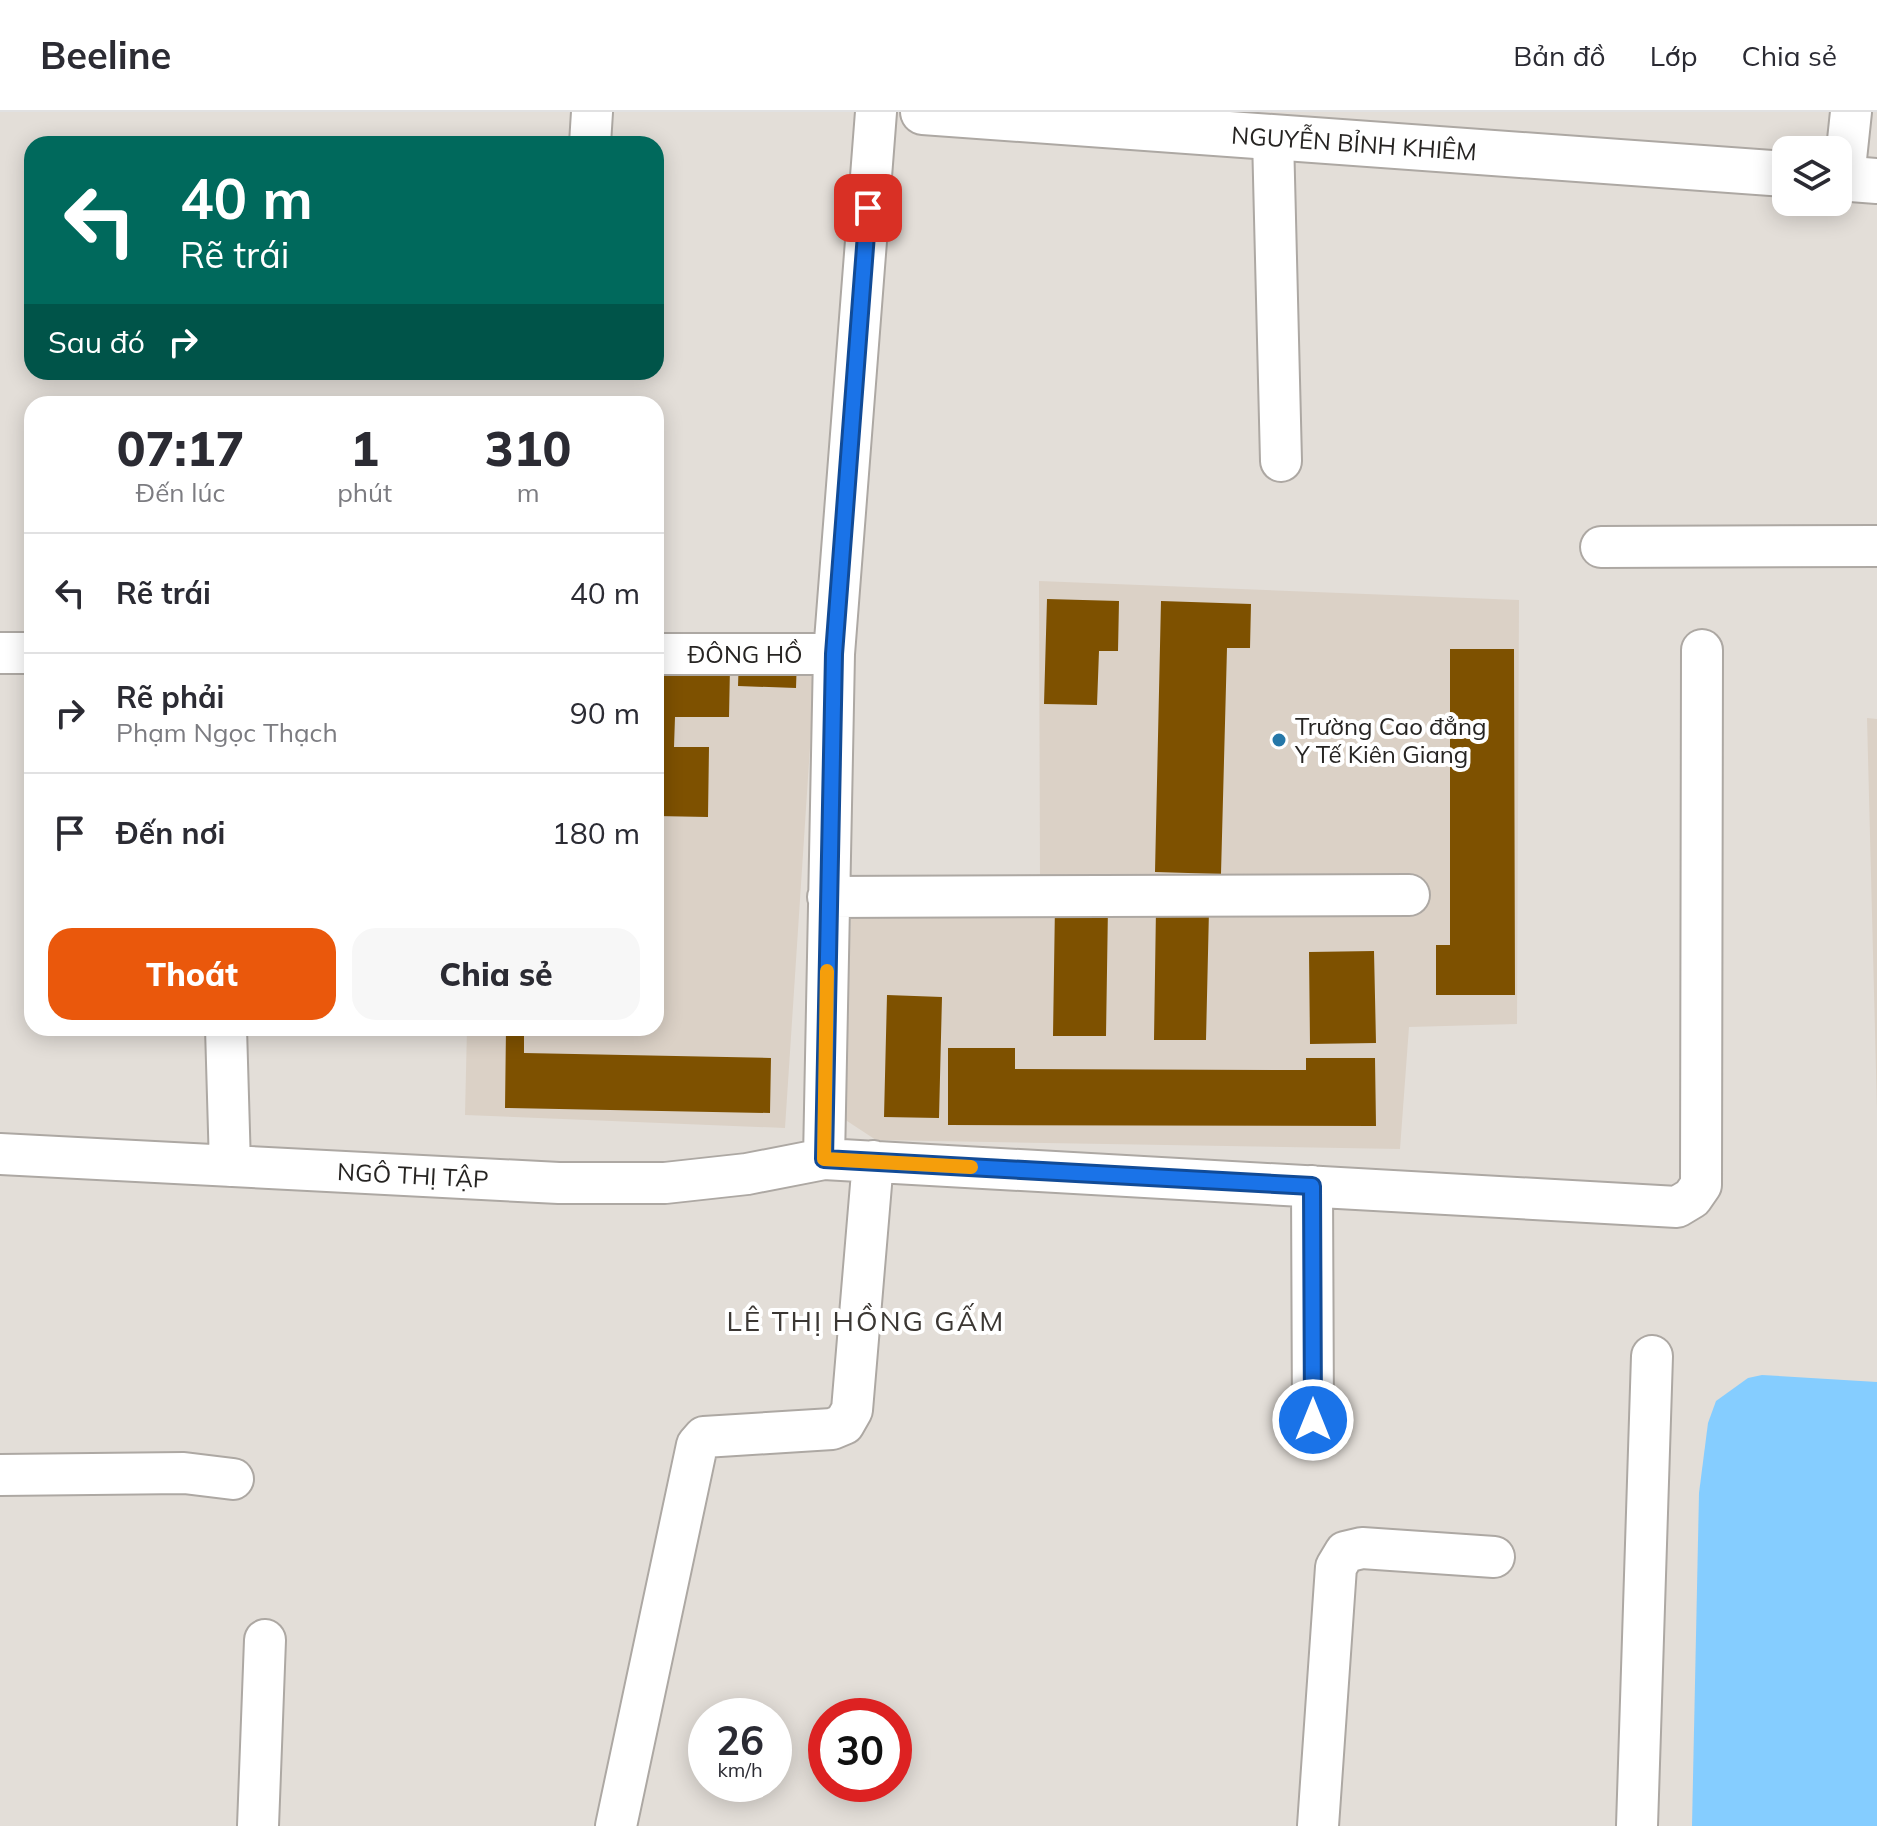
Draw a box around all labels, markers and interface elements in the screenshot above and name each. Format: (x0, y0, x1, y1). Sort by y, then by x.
text: Beeline (40, 31, 171, 79)
text: Bản đồ (1513, 38, 1606, 73)
text: Lớp (1650, 38, 1698, 73)
text: Chia sẻ (1742, 38, 1837, 73)
street label: NGUYỄN BỈNH KHIÊM (1230, 118, 1478, 167)
map controls (1772, 136, 1852, 216)
button: layers (1772, 136, 1852, 216)
text: 40 m (180, 163, 313, 233)
icon: left (48, 168, 152, 272)
pin (834, 174, 902, 242)
icon: arrive (846, 186, 890, 230)
text: Rẽ trái (180, 232, 289, 277)
icon: right (161, 320, 205, 364)
text: Sau đó (48, 323, 145, 361)
text: 07:17 (117, 418, 244, 478)
text: 1 (350, 418, 379, 478)
text: 310 (485, 418, 571, 478)
text: Đến lúc (136, 476, 225, 509)
text: phút (337, 476, 392, 509)
text: m (517, 476, 539, 509)
icon: left (48, 571, 92, 615)
text: Rẽ trái (116, 574, 211, 612)
text: 40 m (570, 574, 640, 612)
street label: ĐÔNG HỒ (687, 639, 803, 669)
text: Rẽ phải (116, 678, 224, 716)
icon: right (48, 691, 92, 735)
text: 90 m (570, 694, 640, 732)
place label: Trường Cao đẳng Y Tế Kiên Giang (1294, 711, 1486, 769)
text: Phạm Ngọc Thạch (116, 716, 338, 749)
marker: Trường Cao đẳng Y Tế Kiên Giang (1270, 731, 1288, 749)
icon: arrive (48, 811, 92, 855)
text: Đến nơi (116, 814, 225, 852)
text: 180 m (552, 814, 640, 852)
button: Thoát (48, 928, 336, 1020)
button: Chia sẻ (352, 928, 640, 1020)
street label: NGÔ THỊ TẬP (337, 1156, 489, 1194)
district label: LÊ THỊ HỒNG GẤM (727, 1303, 1005, 1338)
position arrow (1271, 1378, 1355, 1462)
speed limit sign: 30 (808, 1698, 912, 1802)
text: 26 (716, 1715, 764, 1765)
text: km/h (717, 1757, 763, 1782)

